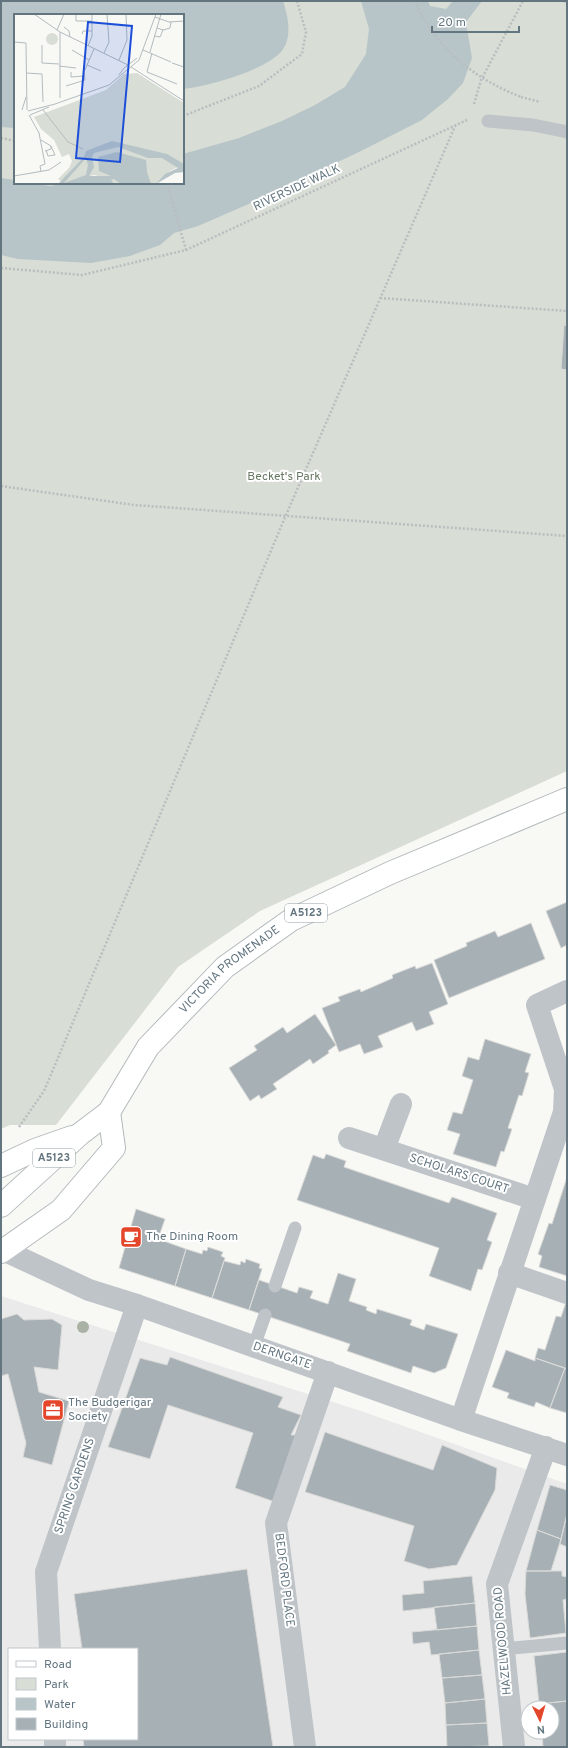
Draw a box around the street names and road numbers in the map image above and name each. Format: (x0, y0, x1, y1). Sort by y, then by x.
street label: RIVERSIDE WALK (251, 161, 343, 215)
road number: A5123 (285, 904, 327, 922)
street label: VICTORIA PROMENADE (176, 922, 283, 1017)
road number: A5123 (33, 1149, 75, 1167)
street label: SCHOLARS COURT (407, 1150, 511, 1198)
street label: DERNGATE (251, 1339, 313, 1373)
street label: SPRING GARDENS (51, 1436, 99, 1536)
street label: BEDFORD PLACE (270, 1532, 298, 1628)
street label: HAZELWOOD ROAD (490, 1586, 516, 1696)

